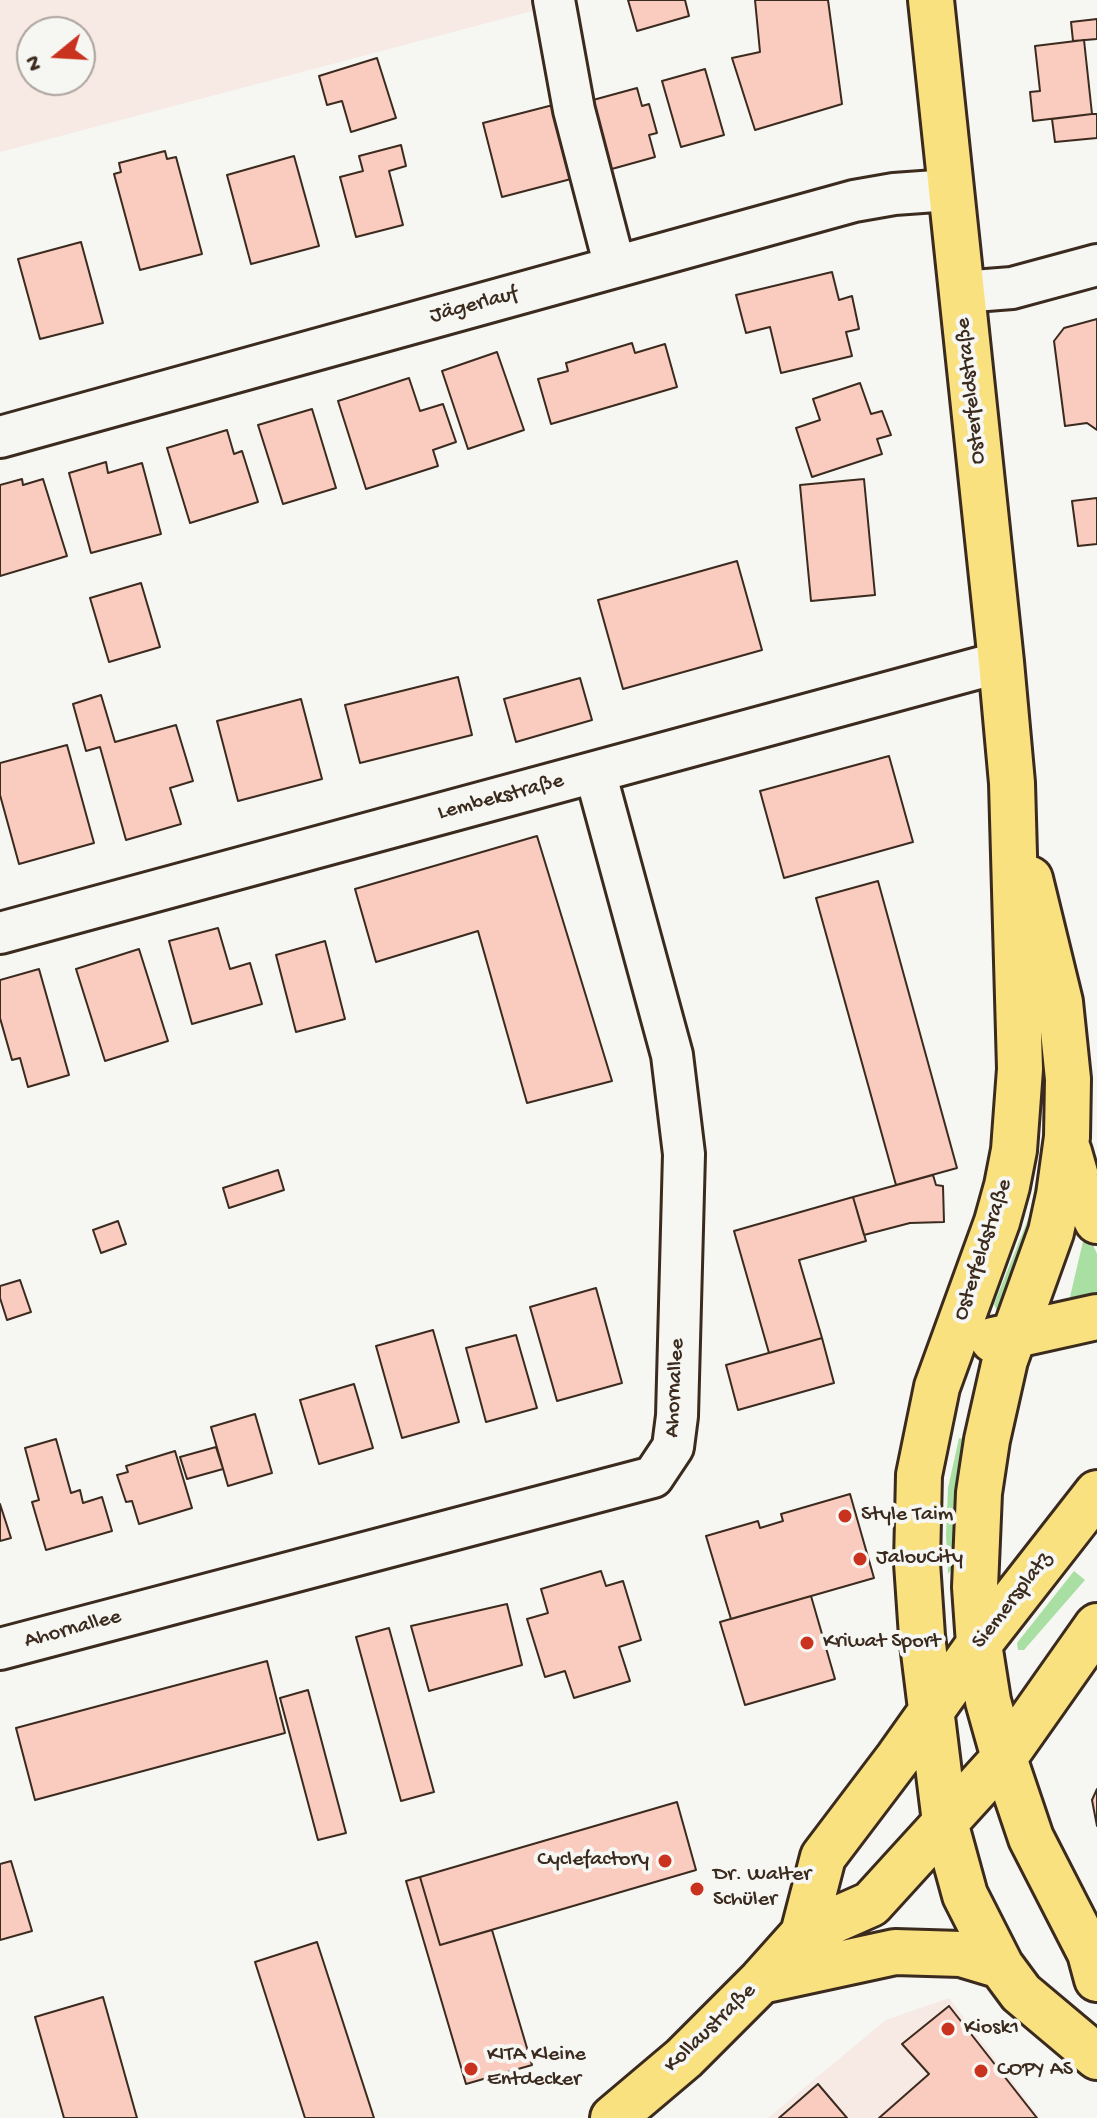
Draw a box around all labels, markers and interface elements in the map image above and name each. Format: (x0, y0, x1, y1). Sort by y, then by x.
north arrow (16, 16, 96, 96)
text: N (20, 52, 50, 74)
street label: Jägerlauf (427, 282, 521, 330)
street label: Osterfeldstraße (951, 316, 993, 466)
street label: Lembekstraße (435, 768, 567, 828)
street label: Osterfeldstraße (949, 1176, 1019, 1324)
street label: Ahornallee (660, 1338, 692, 1438)
place label: Style Taim (861, 1503, 953, 1529)
marker: Style Taim (836, 1507, 854, 1525)
place label: JalouCity (876, 1546, 963, 1572)
street label: Siemersplatz (967, 1547, 1059, 1655)
marker: JalouCity (851, 1550, 869, 1568)
street label: Ahornallee (22, 1604, 124, 1656)
place label: Kriwat Sport (823, 1630, 940, 1656)
marker: Kriwat Sport (798, 1634, 816, 1652)
place label: Cyclefactory (537, 1848, 649, 1874)
marker: Cyclefactory (656, 1852, 674, 1870)
place label: Dr. Walter Schüler (713, 1863, 811, 1914)
marker: Dr. Walter Schüler (688, 1880, 706, 1898)
street label: Kollaustraße (660, 1979, 762, 2079)
place label: Kiosk1 (964, 2016, 1019, 2042)
marker: Kiosk1 (939, 2020, 957, 2038)
place label: KITA Kleine Entdecker (487, 2043, 586, 2094)
place label: COPY AS (997, 2058, 1073, 2084)
marker: KITA Kleine Entdecker (462, 2060, 480, 2078)
marker: COPY AS (972, 2062, 990, 2080)

